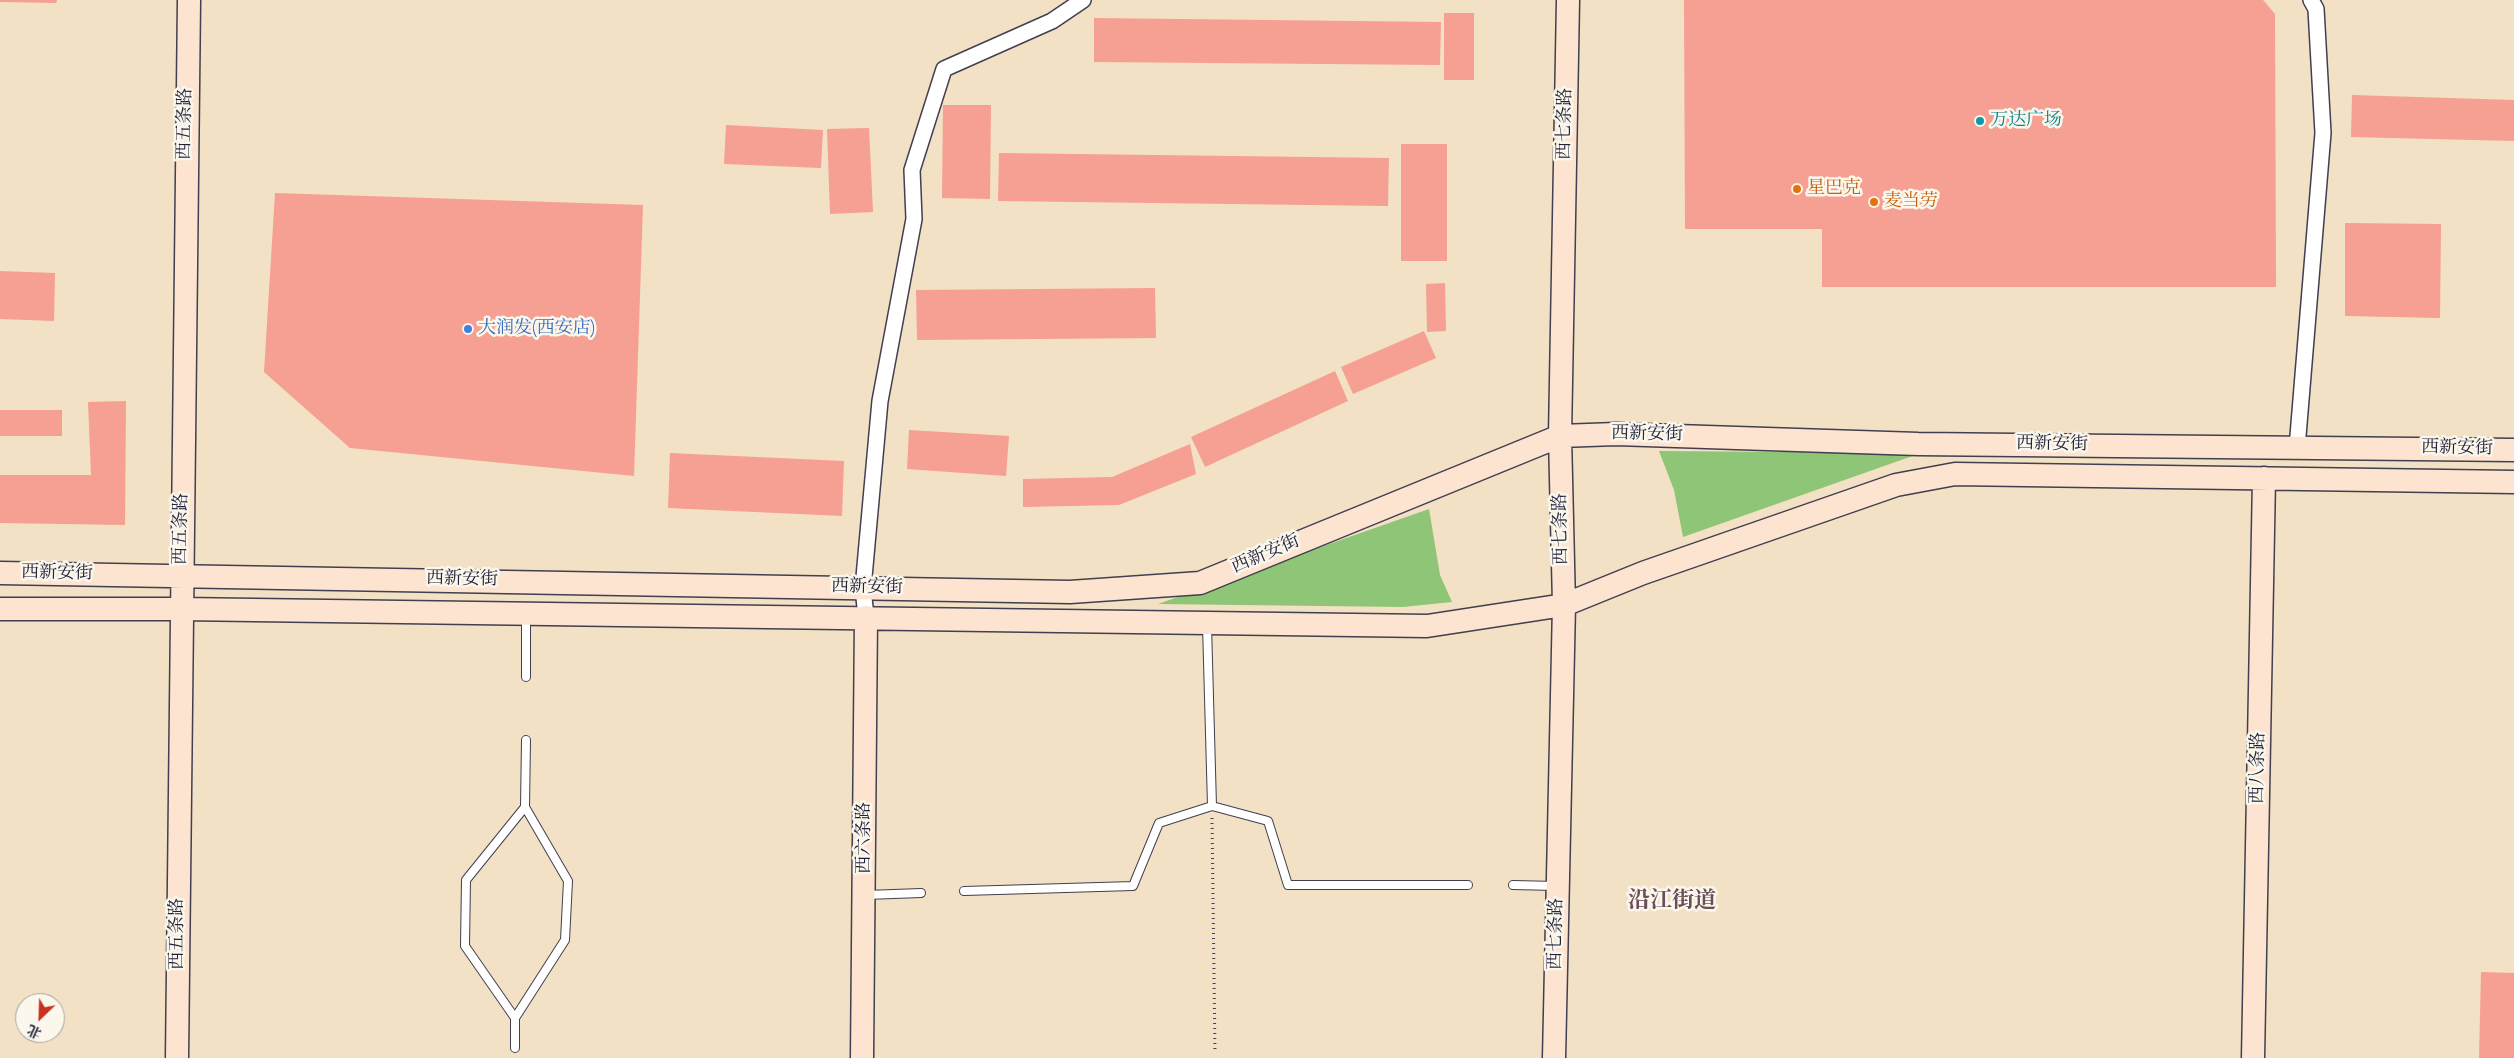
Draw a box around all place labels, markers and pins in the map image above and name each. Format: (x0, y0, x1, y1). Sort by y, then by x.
place label: 万达广场 (1990, 110, 2062, 132)
marker: 万达广场 (1974, 115, 1986, 127)
place label: 星巴克 (1807, 178, 1861, 200)
marker: 星巴克 (1791, 183, 1803, 195)
place label: 麦当劳 (1884, 191, 1938, 213)
marker: 麦当劳 (1868, 196, 1880, 208)
place label: 大润发(西安店) (478, 318, 595, 340)
marker: 大润发(西安店) (462, 323, 474, 335)

